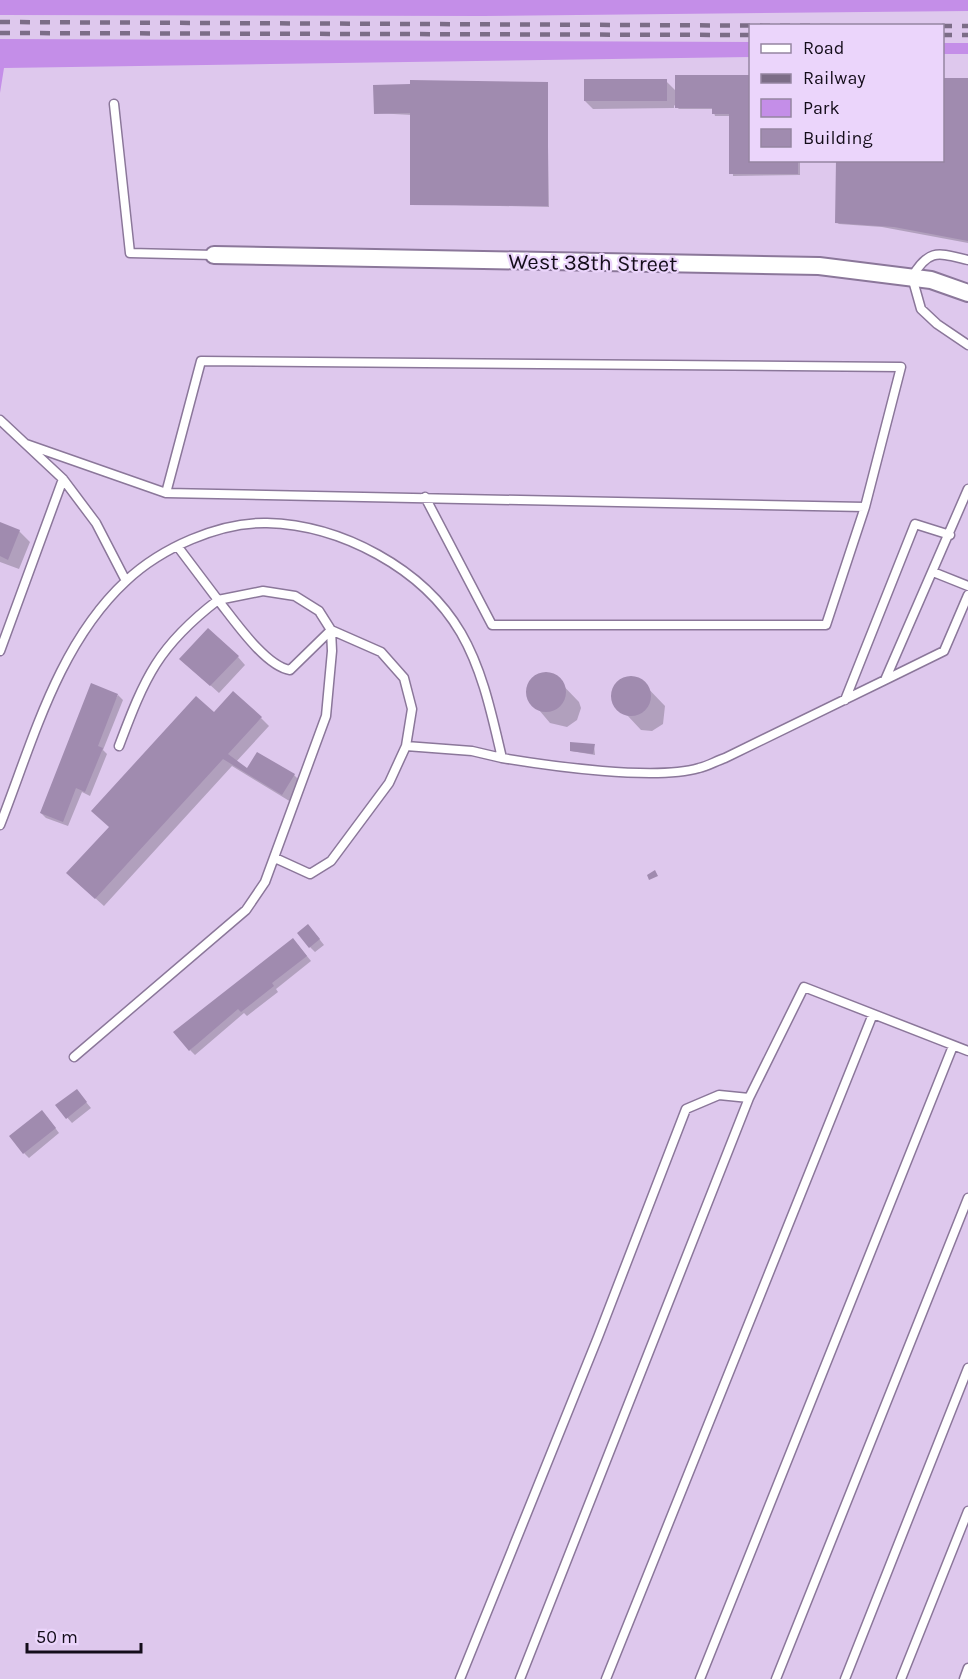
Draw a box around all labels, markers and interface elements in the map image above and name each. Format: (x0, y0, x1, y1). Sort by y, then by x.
legend (749, 24, 944, 162)
text: Road (803, 37, 844, 59)
text: Railway (803, 67, 866, 89)
text: Park (803, 97, 840, 119)
text: Building (803, 127, 873, 149)
street label: West 38th Street (508, 249, 678, 277)
scale bar (27, 1616, 141, 1654)
text: 50 m (36, 1626, 78, 1648)

